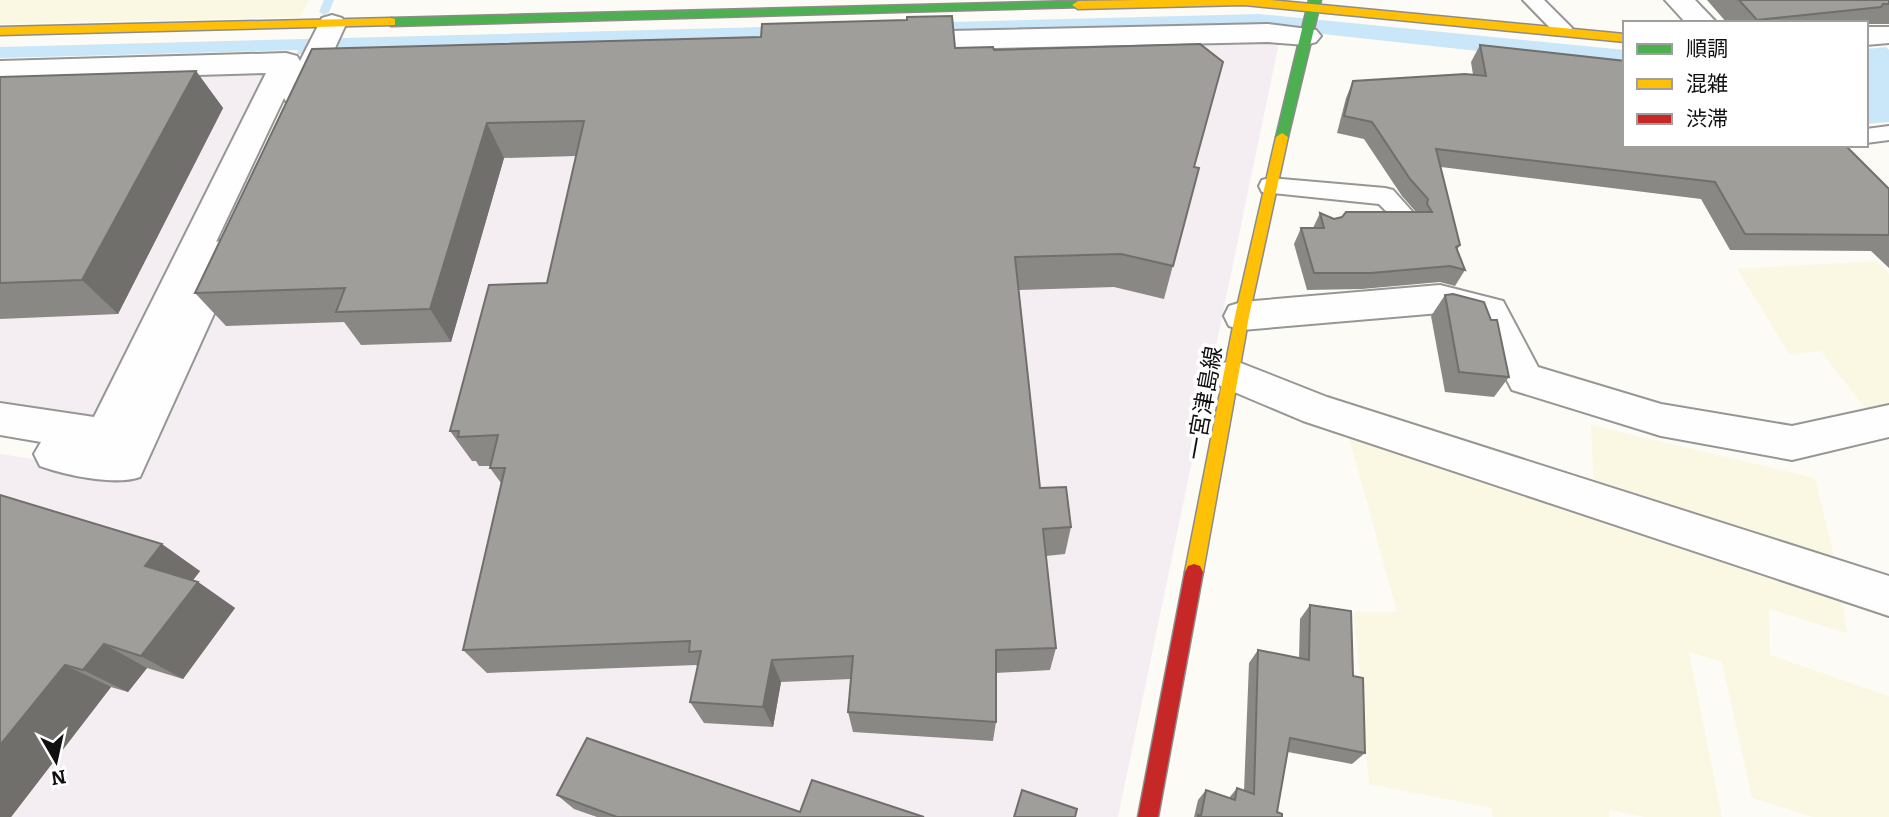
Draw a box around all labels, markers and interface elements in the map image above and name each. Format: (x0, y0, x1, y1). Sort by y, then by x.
legend (1623, 21, 1868, 147)
text: 順調 (1686, 36, 1728, 62)
text: 混雑 (1686, 71, 1728, 97)
text: 渋滞 (1686, 106, 1728, 132)
street label: 一宮津島線 (1180, 344, 1228, 462)
north arrow (21, 726, 91, 796)
text: N (49, 765, 68, 790)

